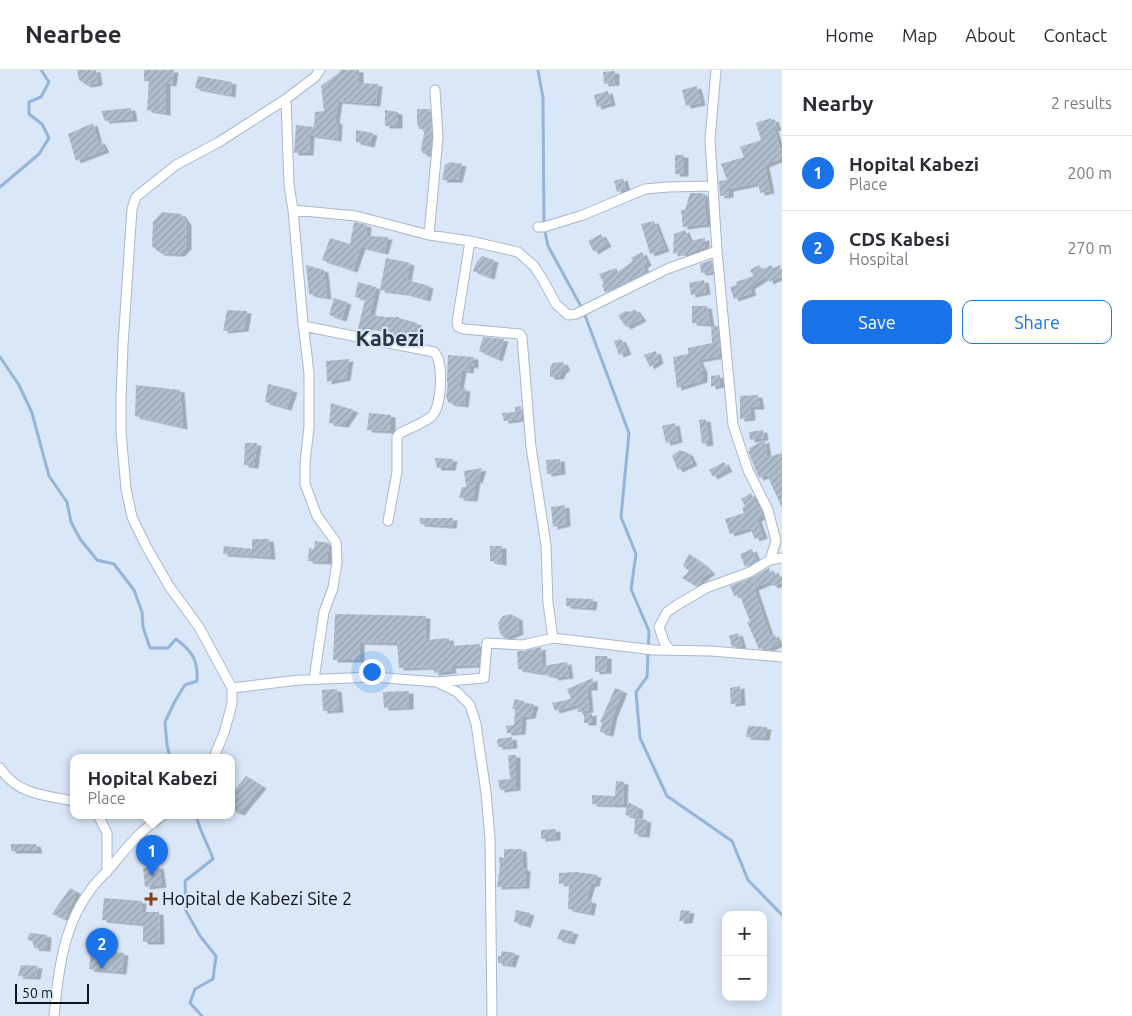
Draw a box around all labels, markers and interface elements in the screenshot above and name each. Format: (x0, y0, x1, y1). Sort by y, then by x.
text: Nearbee (25, 21, 122, 48)
text: Home (825, 25, 874, 45)
text: Map (902, 25, 937, 45)
text: About (965, 25, 1015, 45)
text: Contact (1043, 25, 1107, 45)
text: Nearby (802, 91, 873, 115)
text: 2 results (1051, 94, 1112, 112)
text: Hopital Kabezi (849, 153, 979, 175)
text: 1 (813, 164, 823, 182)
text: 200 m (1067, 164, 1112, 182)
text: Place (849, 175, 887, 193)
text: CDS Kabesi (849, 228, 950, 250)
text: 2 (813, 239, 823, 257)
text: 270 m (1067, 239, 1112, 257)
text: Hospital (849, 250, 908, 268)
button: Save (802, 300, 952, 344)
button: Share (962, 300, 1112, 344)
district label: Kabezi (355, 325, 425, 350)
your location (359, 659, 385, 685)
popup (70, 754, 235, 819)
text: Hopital Kabezi (87, 767, 218, 789)
text: Place (87, 789, 126, 807)
pin: 1 (136, 835, 168, 876)
place label: Hopital de Kabezi Site 2 (162, 888, 352, 908)
marker: Hopital de Kabezi Site 2 (144, 892, 158, 906)
map controls (722, 911, 767, 1001)
button: + (722, 911, 767, 956)
pin: 2 (86, 928, 118, 969)
button: − (722, 956, 767, 1001)
scale bar (15, 981, 89, 1004)
text: 50 m (22, 985, 53, 1001)

